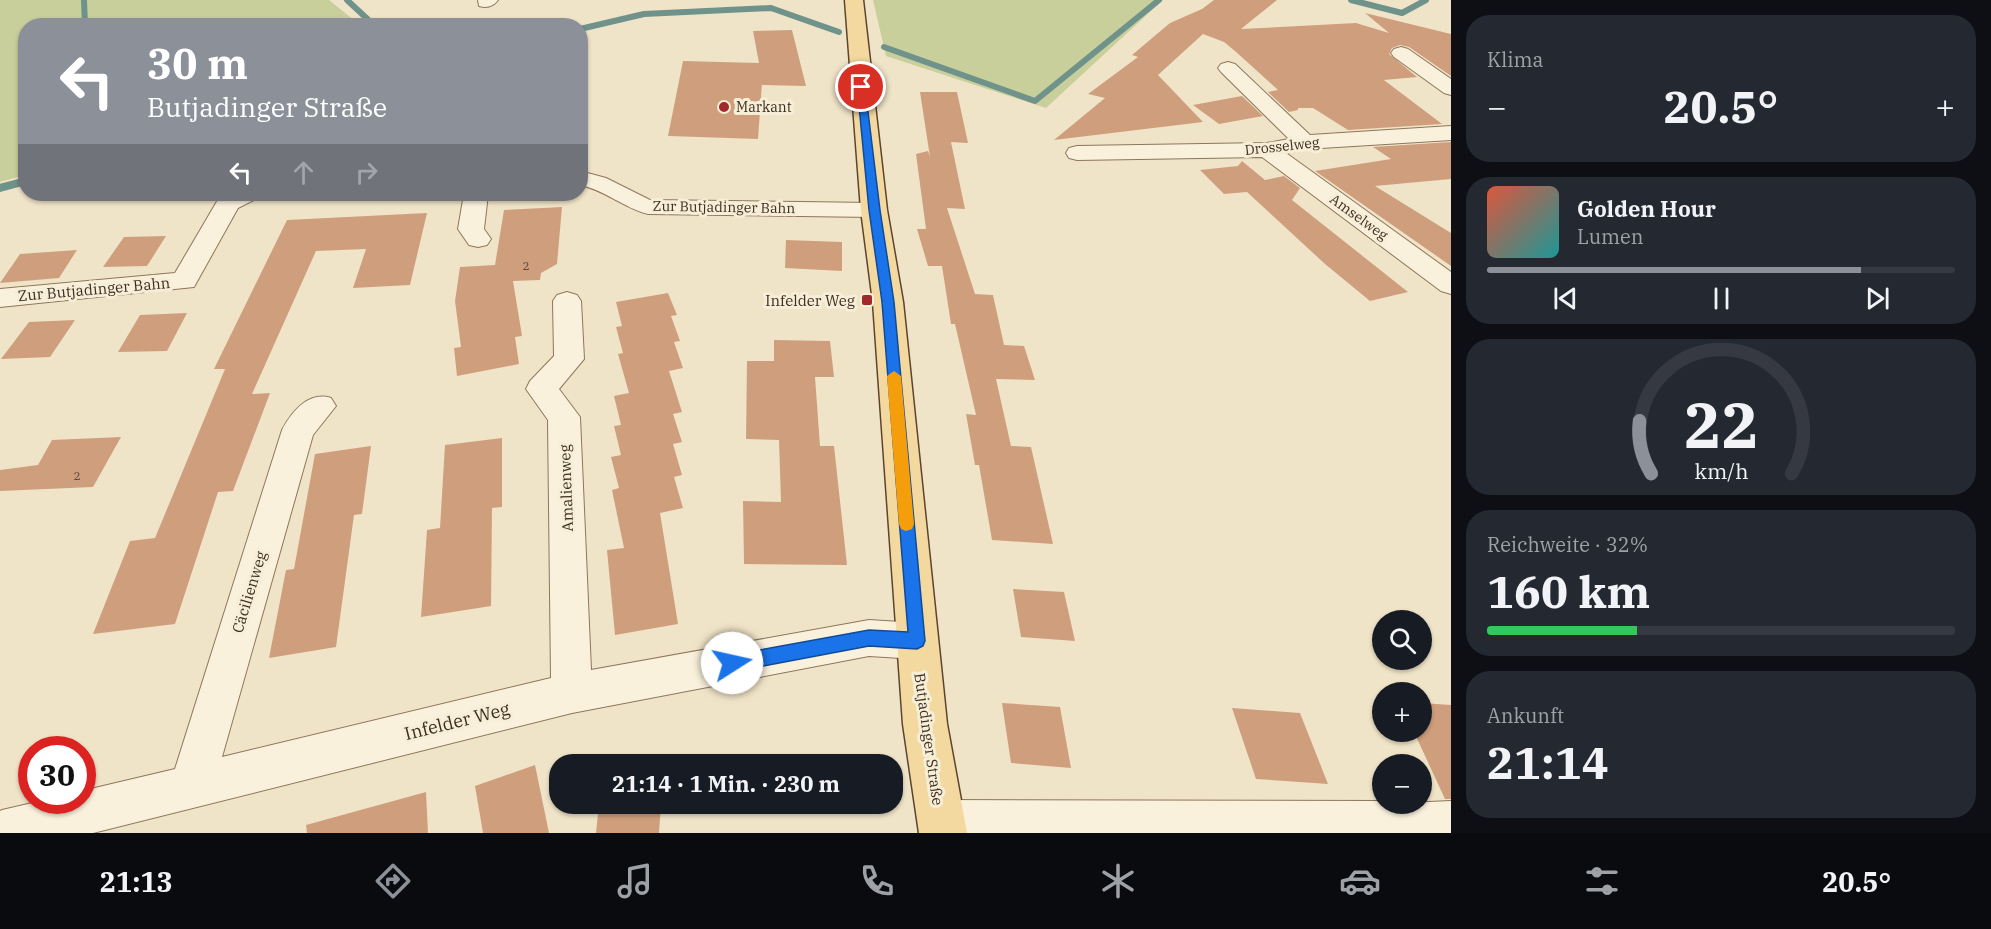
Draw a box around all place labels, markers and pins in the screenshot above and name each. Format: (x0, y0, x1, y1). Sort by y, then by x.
pin (835, 61, 886, 112)
place label: Markant (736, 98, 792, 116)
marker: Markant (717, 100, 731, 114)
place label: Infelder Weg (765, 291, 855, 310)
marker: Infelder Weg (860, 293, 874, 307)

